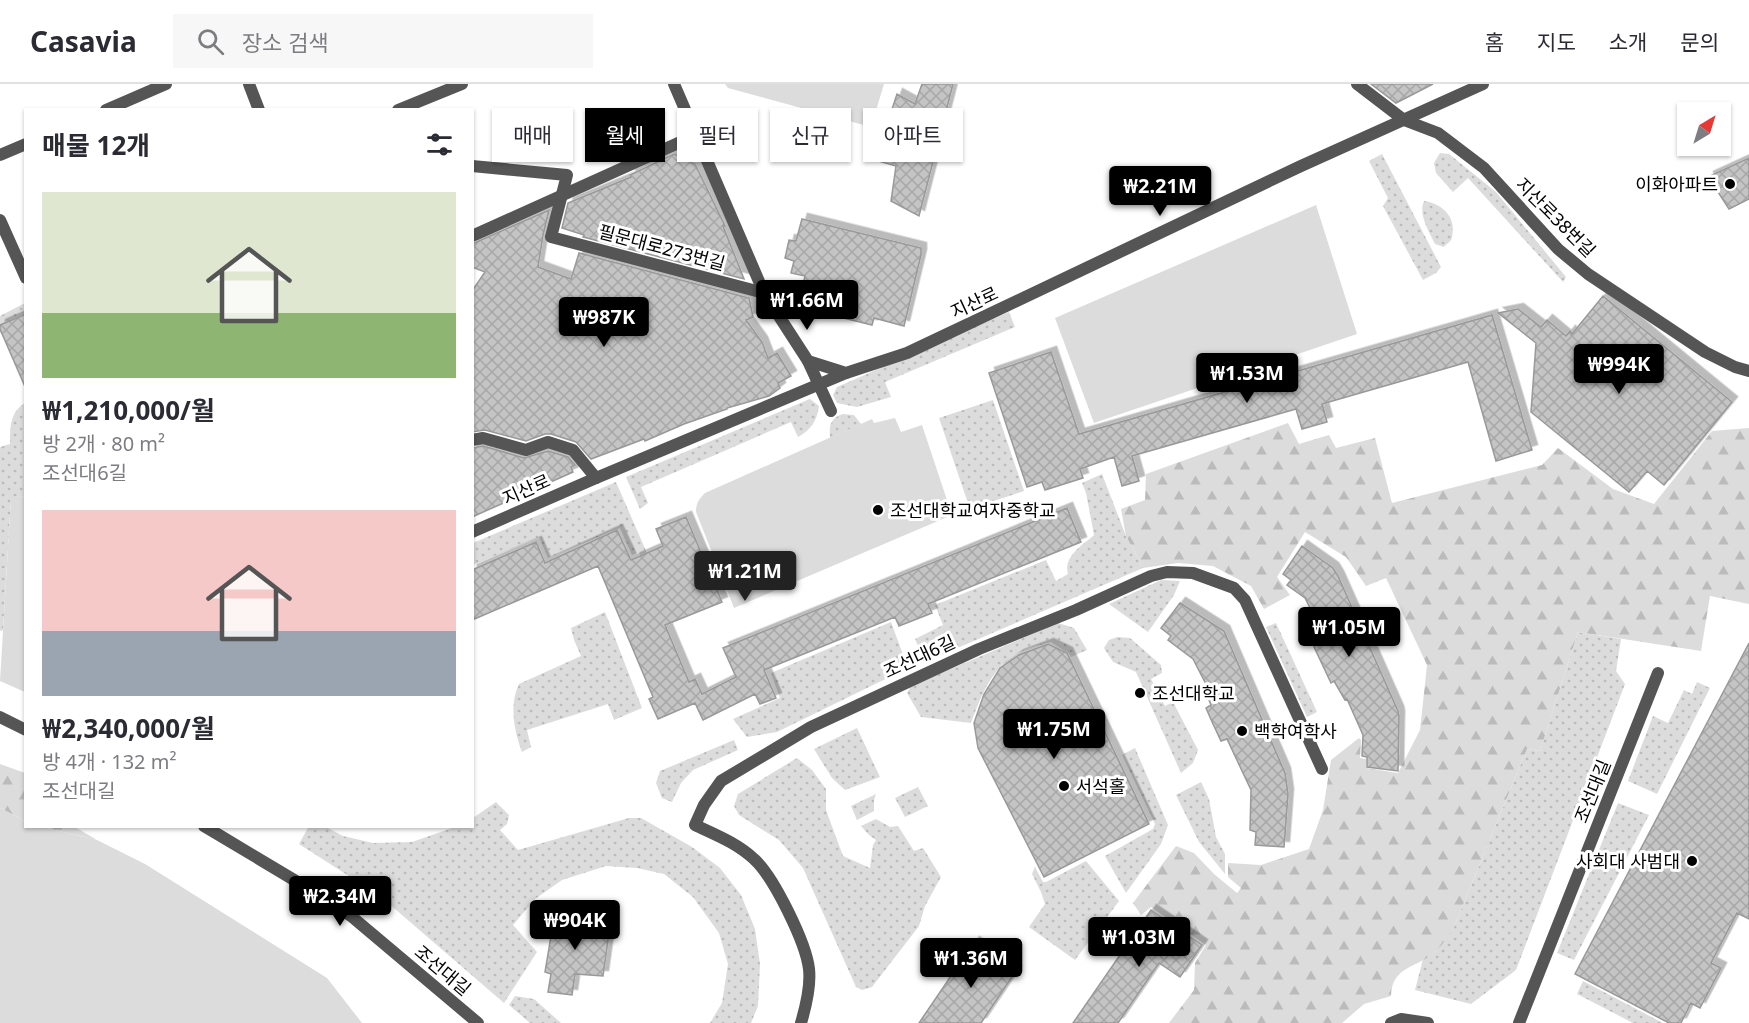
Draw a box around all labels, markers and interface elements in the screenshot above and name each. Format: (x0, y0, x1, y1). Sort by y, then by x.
search box (173, 14, 593, 68)
text: Casavia (30, 22, 137, 60)
icon: search (194, 25, 227, 58)
text: 장소 검색 (242, 27, 328, 57)
text: 홈 (1485, 28, 1504, 56)
text: 지도 (1537, 28, 1576, 56)
text: 소개 (1609, 28, 1647, 56)
text: 문의 (1680, 28, 1719, 56)
north arrow (1677, 102, 1731, 156)
map controls (1677, 102, 1731, 156)
chip: 매매 (492, 108, 573, 162)
chip: 월세 (585, 108, 665, 162)
chip: 필터 (677, 108, 758, 162)
chip: 신규 (770, 108, 851, 162)
chip: 아파트 (863, 108, 963, 162)
text: 매물 12개 (42, 127, 150, 163)
icon: filters (423, 128, 456, 161)
pin: ₩2.21M (1111, 166, 1209, 217)
text: ₩2.21M (1123, 172, 1197, 199)
street label: 지산로38번길 (1511, 172, 1601, 262)
place label: 이화아파트 (1635, 172, 1718, 196)
marker: 이화아파트 (1723, 177, 1737, 191)
street label: 필문대로273번길 (596, 219, 728, 275)
icon: home (195, 231, 303, 339)
pin: ₩1.66M (758, 280, 856, 331)
street label: 지산로 (946, 281, 1002, 323)
text: ₩1.66M (770, 286, 844, 313)
pin: ₩987K (562, 297, 646, 348)
text: ₩987K (573, 303, 635, 330)
pin: ₩994K (1577, 344, 1661, 395)
text: ₩994K (1588, 350, 1650, 377)
pin: ₩1.53M (1198, 353, 1296, 404)
text: ₩1.53M (1210, 359, 1284, 386)
text: ₩1,210,000/월 (42, 392, 215, 428)
text: 방 2개 · 80 m² (42, 430, 165, 457)
text: 조선대6길 (42, 459, 127, 486)
street label: 지산로 (498, 468, 554, 510)
place label: 조선대학교여자중학교 (890, 498, 1056, 522)
marker: 조선대학교여자중학교 (871, 503, 885, 517)
icon: home (195, 549, 303, 657)
pin: ₩1.21M (696, 551, 794, 602)
text: ₩1.21M (708, 557, 782, 584)
pin: ₩1.05M (1300, 607, 1398, 658)
text: ₩1.05M (1312, 613, 1386, 640)
street label: 조선대6길 (879, 629, 959, 683)
place label: 조선대학교 (1152, 681, 1235, 705)
marker: 조선대학교 (1133, 686, 1147, 700)
pin: ₩1.75M (1005, 709, 1103, 760)
text: ₩2,340,000/월 (42, 710, 215, 746)
text: ₩1.75M (1017, 715, 1091, 742)
place label: 백학여학사 (1254, 719, 1337, 743)
marker: 백학여학사 (1235, 724, 1249, 738)
text: 방 4개 · 132 m² (42, 748, 176, 775)
street label: 조선대길 (1568, 756, 1616, 826)
place label: 서석홀 (1076, 774, 1126, 798)
text: 조선대길 (42, 777, 116, 804)
marker: 서석홀 (1057, 779, 1071, 793)
place label: 사회대 사범대 (1576, 849, 1680, 873)
marker: 사회대 사범대 (1685, 854, 1699, 868)
pin: ₩2.34M (291, 876, 389, 927)
text: ₩2.34M (303, 882, 377, 909)
pin: ₩904K (533, 900, 617, 951)
text: ₩904K (544, 906, 606, 933)
pin: ₩1.03M (1090, 917, 1188, 968)
text: ₩1.03M (1102, 923, 1176, 950)
pin: ₩1.36M (922, 938, 1020, 989)
street label: 조선대길 (410, 940, 476, 1000)
text: ₩1.36M (934, 944, 1008, 971)

